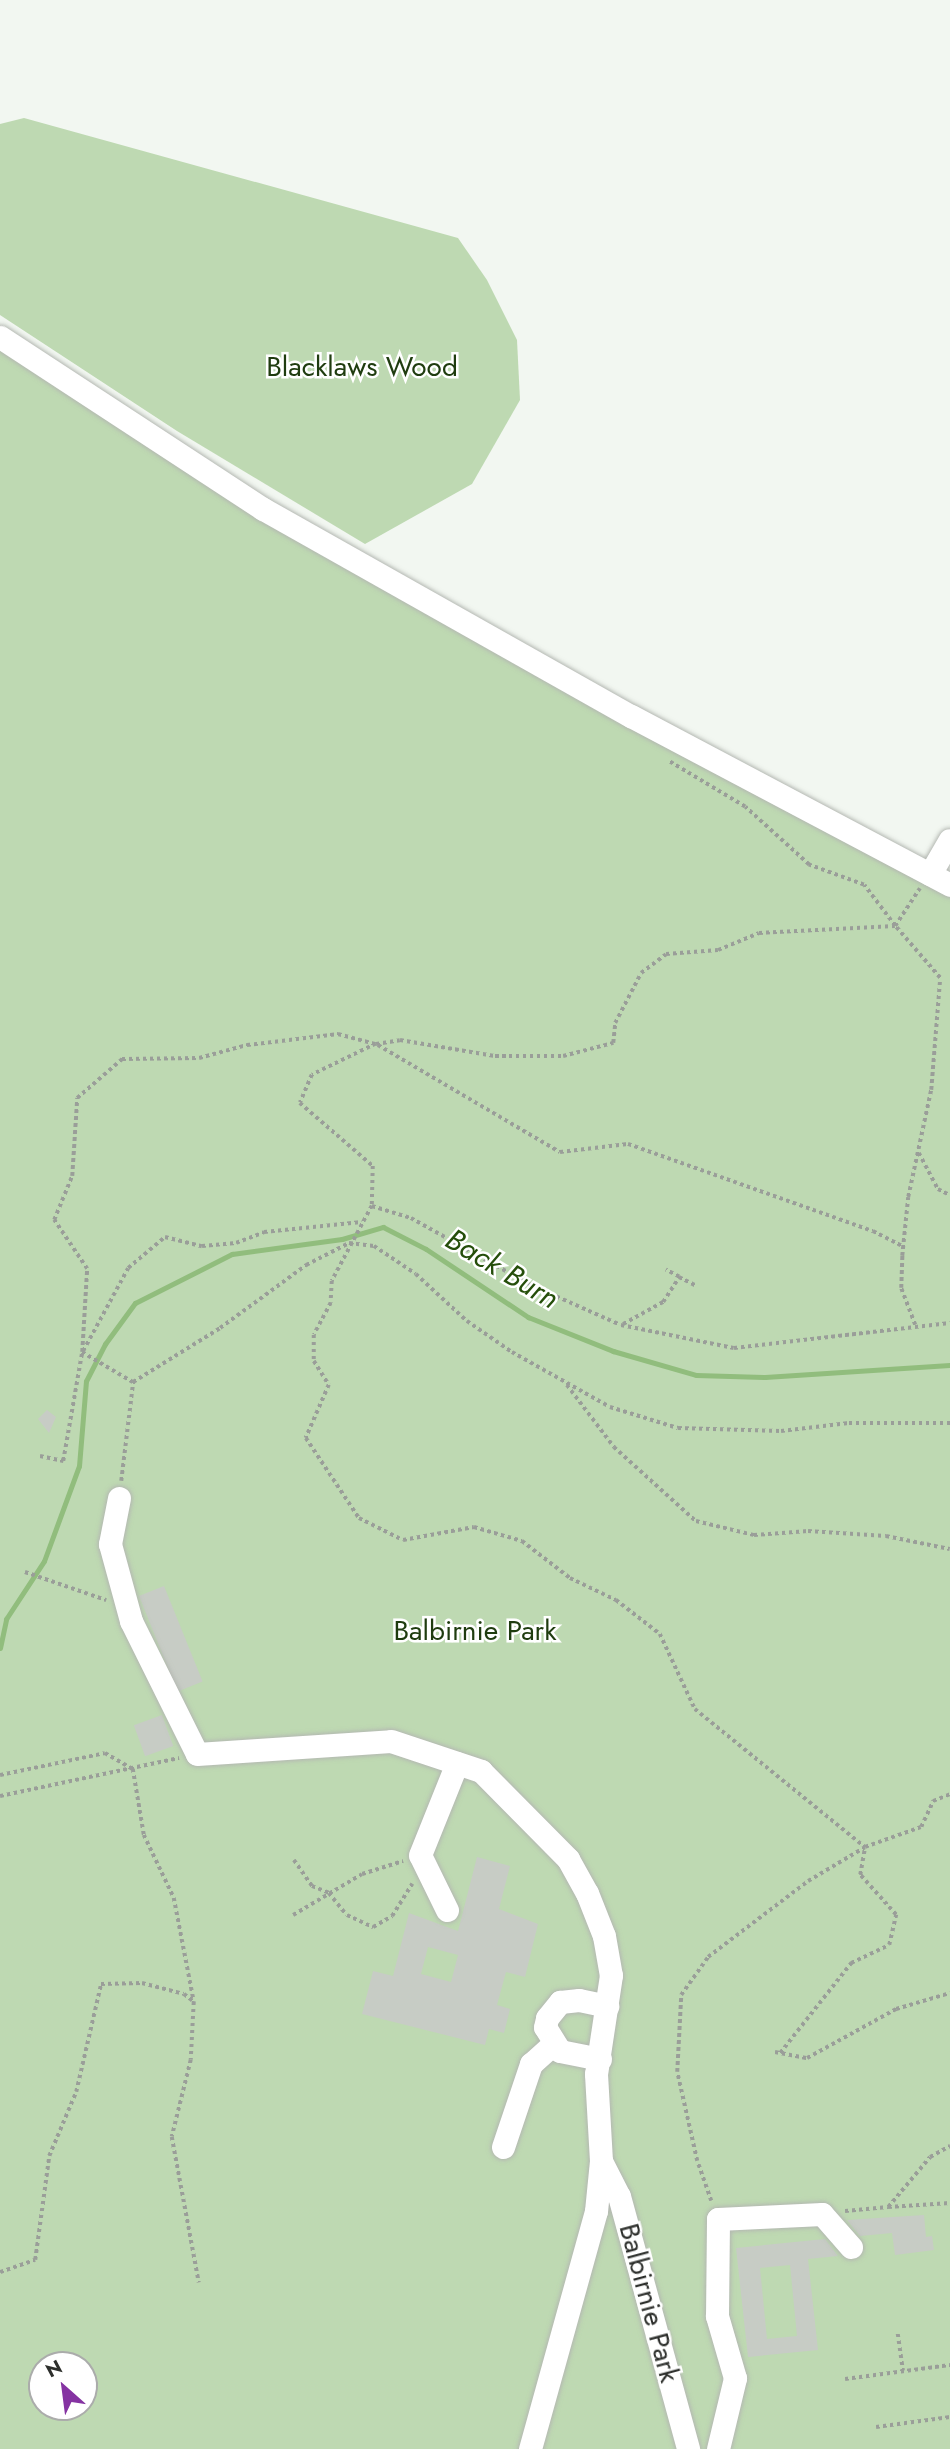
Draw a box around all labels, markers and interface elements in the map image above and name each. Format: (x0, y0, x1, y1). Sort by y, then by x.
park label: Blacklaws Wood (266, 350, 458, 384)
water label: Back Burn (439, 1221, 565, 1317)
park label: Balbirnie Park (393, 1614, 557, 1648)
street label: Balbirnie Park (612, 2220, 686, 2386)
north arrow (28, 2351, 98, 2421)
text: N (41, 2353, 67, 2384)

